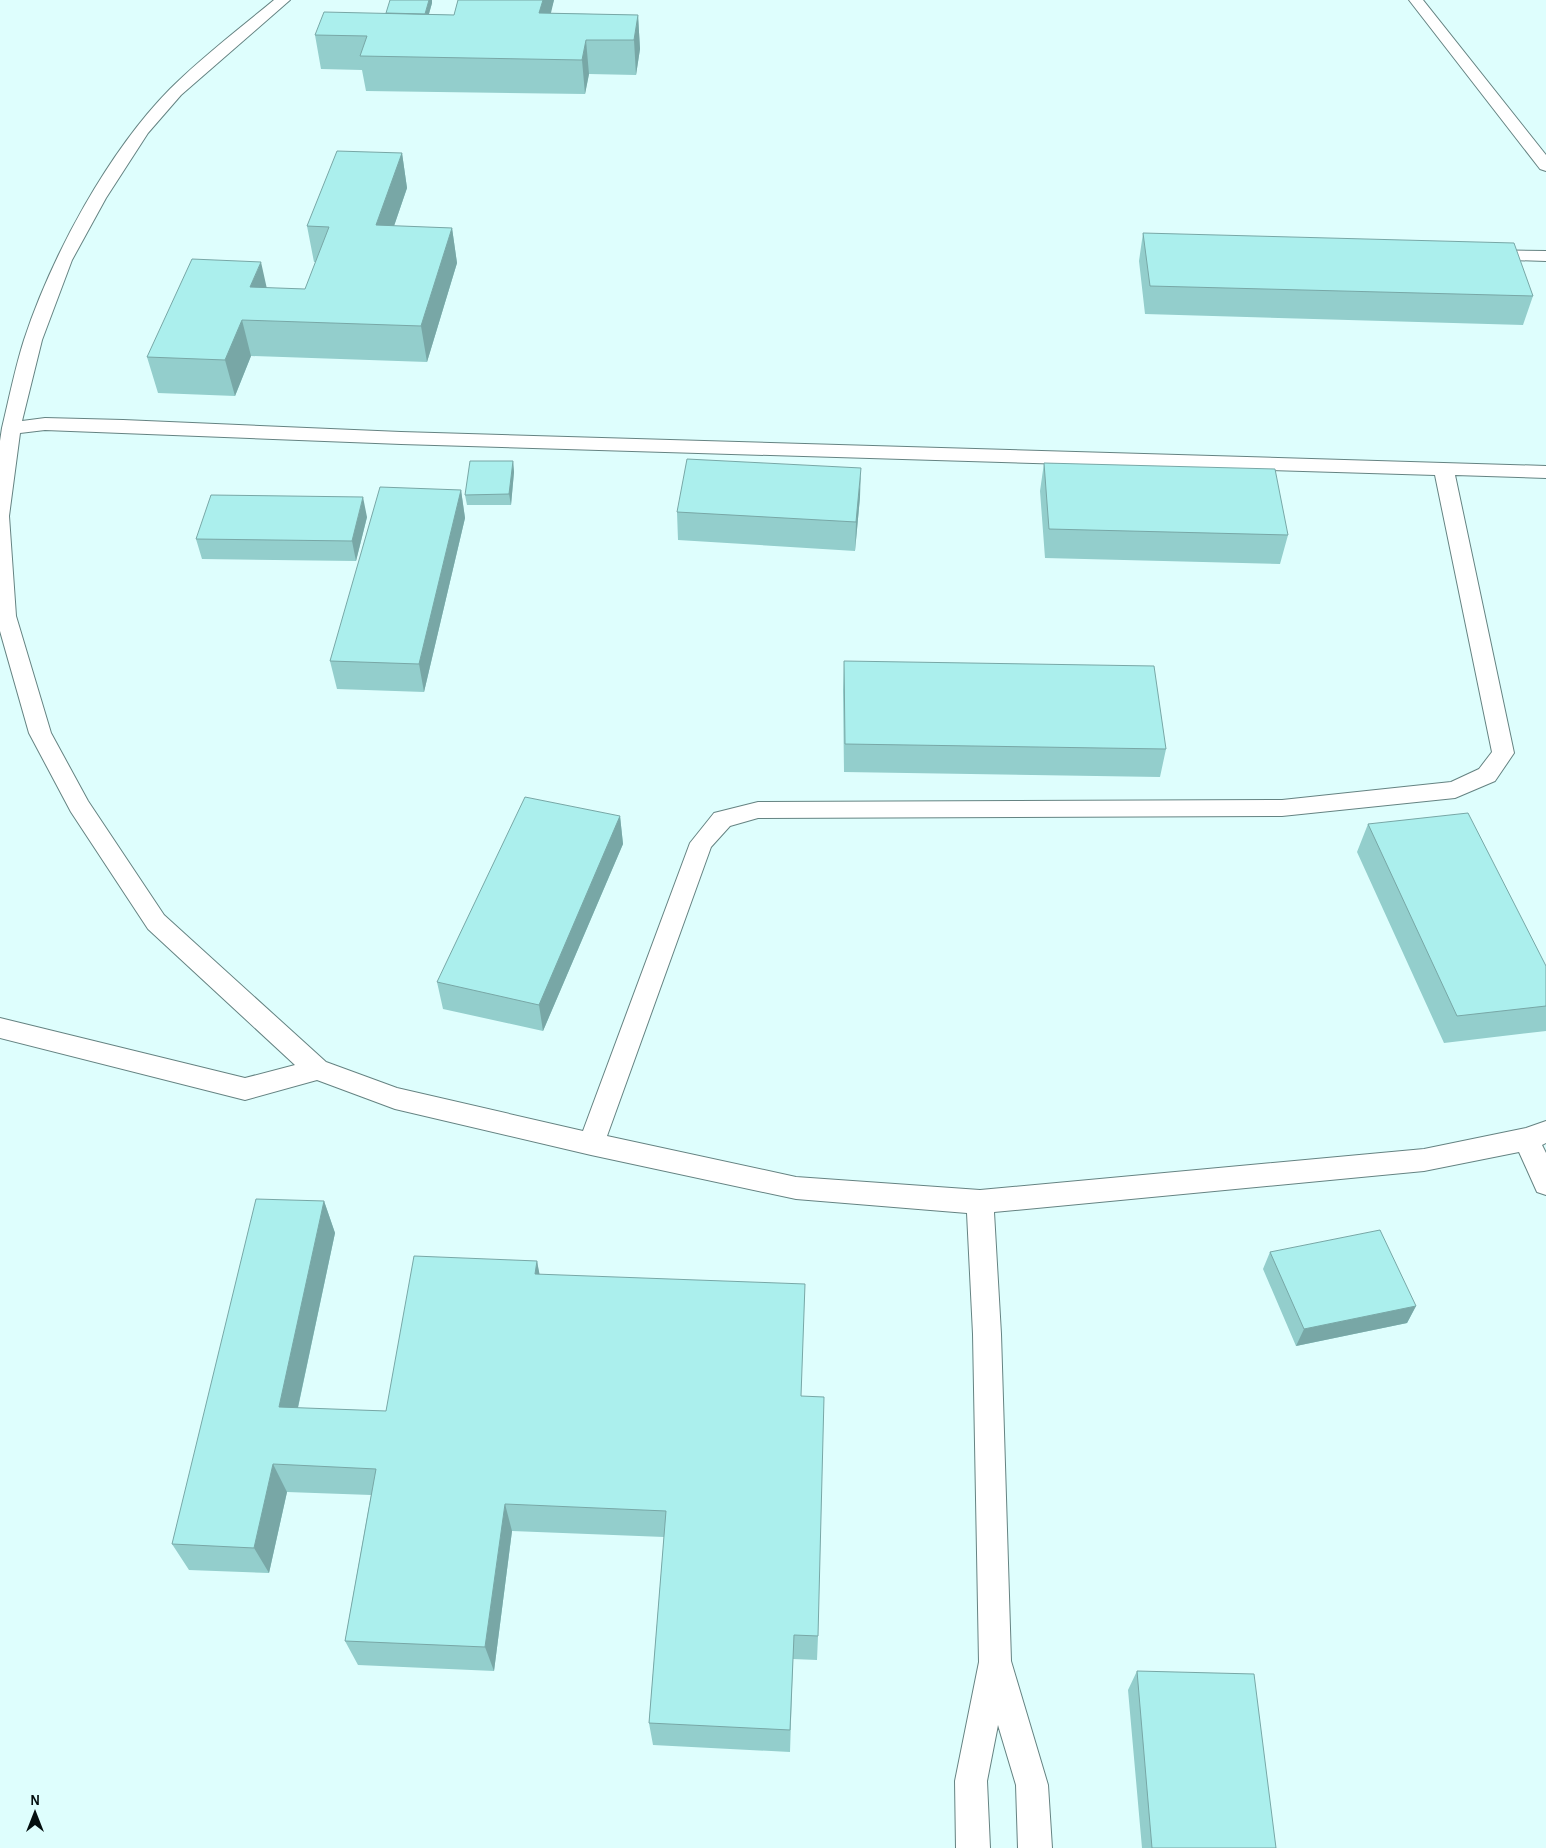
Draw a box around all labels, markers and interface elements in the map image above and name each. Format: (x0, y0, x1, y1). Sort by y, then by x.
north arrow (10, 1788, 60, 1838)
text: N (30, 1794, 40, 1808)

